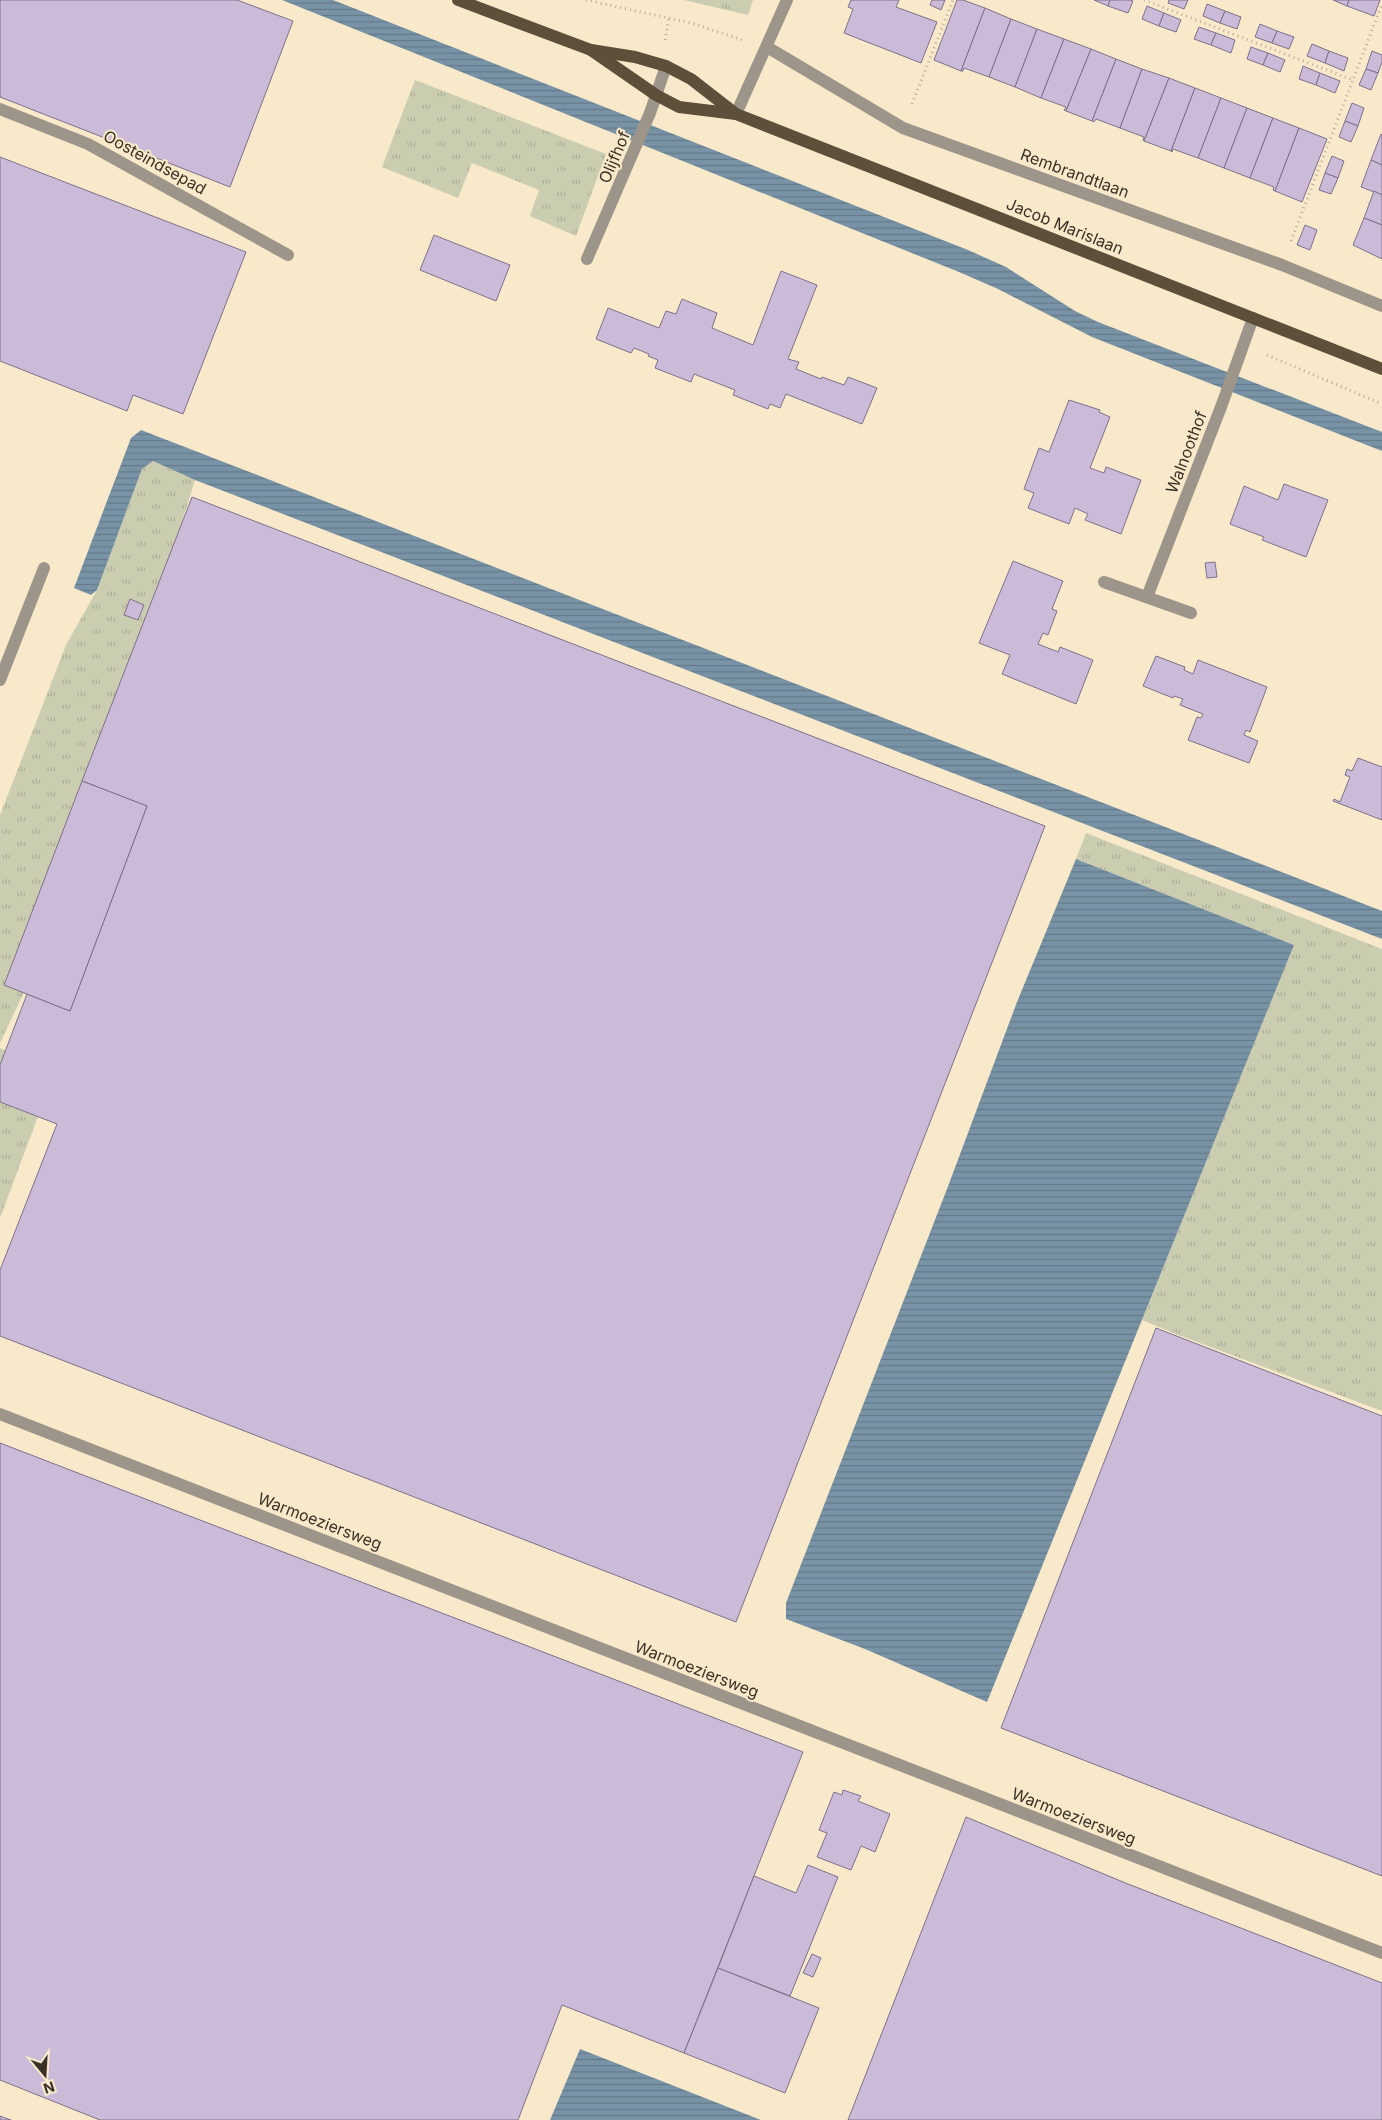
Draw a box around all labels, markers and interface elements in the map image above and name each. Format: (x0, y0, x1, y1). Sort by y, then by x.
street label: Oosteindsepad (100, 126, 210, 198)
street label: Olijfhof (594, 128, 634, 186)
street label: Rembrandtlaan (1018, 144, 1132, 202)
street label: Jacob Marislaan (1004, 193, 1126, 259)
street label: Walnoothof (1161, 408, 1211, 496)
street label: Warmoeziersweg (255, 1488, 385, 1554)
street label: Warmoeziersweg (632, 1636, 762, 1702)
street label: Warmoeziersweg (1009, 1783, 1139, 1849)
north arrow (20, 2050, 70, 2100)
text: N (41, 2078, 57, 2098)

